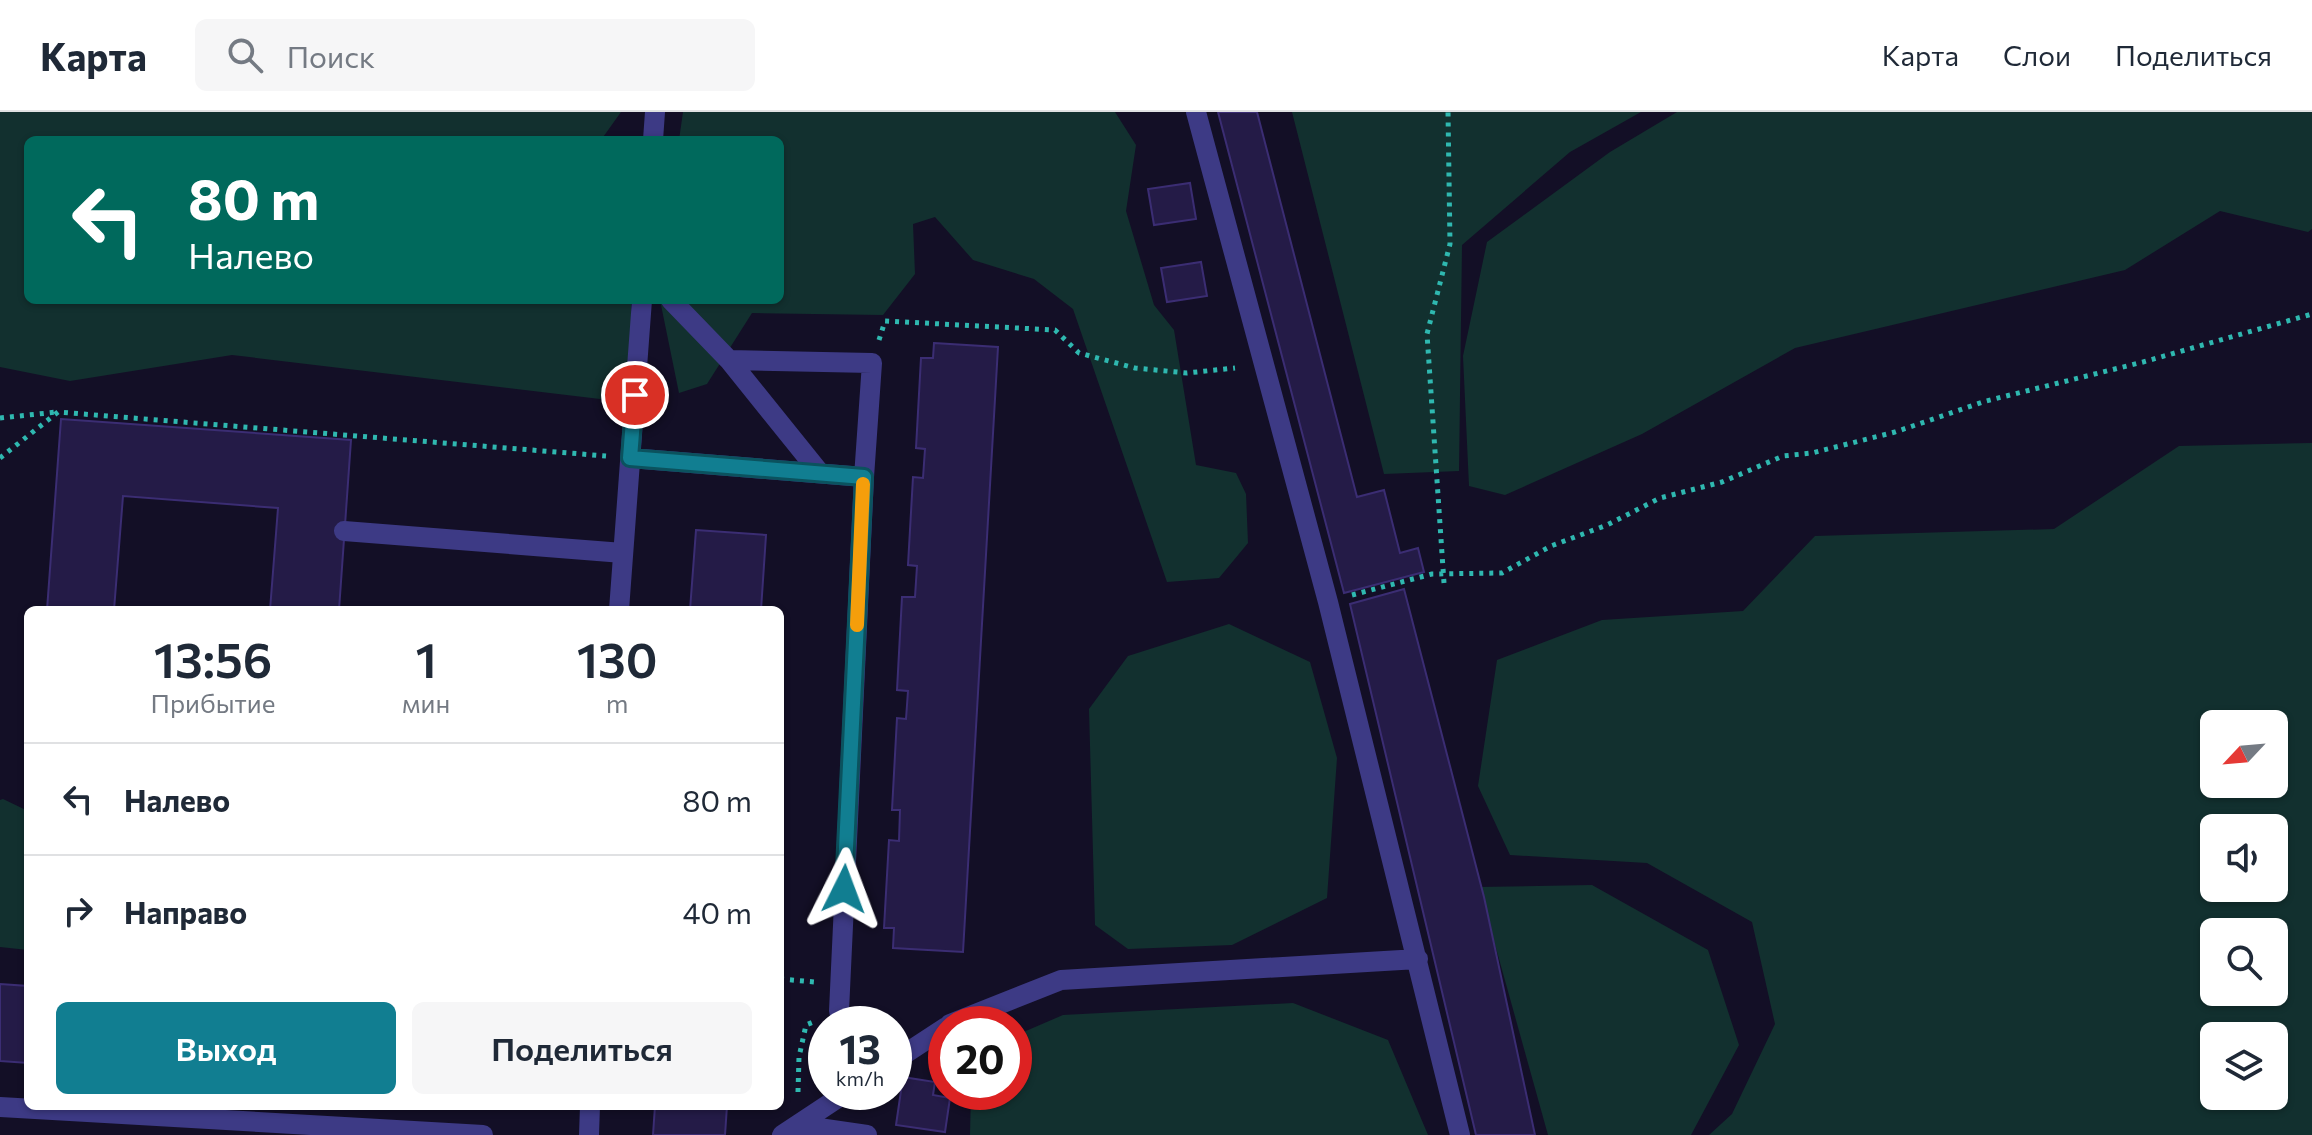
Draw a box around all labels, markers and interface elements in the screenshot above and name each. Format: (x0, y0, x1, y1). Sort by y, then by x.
search box (195, 19, 755, 91)
text: Карта (40, 32, 147, 79)
icon: search (223, 33, 267, 77)
text: Поиск (287, 37, 375, 74)
text: Карта (1882, 38, 1959, 72)
text: Слои (2003, 38, 2071, 72)
text: Поделиться (2115, 38, 2272, 72)
text: 80 m (188, 163, 319, 232)
icon: left (56, 168, 160, 272)
text: Налево (188, 232, 314, 276)
pin (601, 361, 669, 429)
icon: arrive (613, 373, 657, 417)
text: 13:56 (154, 629, 272, 688)
text: 1 (415, 629, 437, 688)
text: 130 (577, 629, 657, 688)
text: Прибытие (150, 687, 275, 718)
text: мин (402, 687, 450, 718)
text: m (606, 687, 628, 718)
north arrow (2200, 710, 2288, 798)
map controls (2200, 710, 2288, 1110)
icon: left (56, 777, 100, 821)
text: Налево (124, 781, 230, 818)
text: 80 m (682, 781, 752, 818)
button: sound (2200, 814, 2288, 902)
position arrow (802, 847, 886, 931)
icon: right (56, 889, 100, 933)
text: Направо (124, 893, 247, 930)
text: 40 m (683, 893, 752, 930)
button: search (2200, 918, 2288, 1006)
button: Выход (56, 1002, 396, 1094)
button: Поделиться (412, 1002, 752, 1094)
speed limit sign: 20 (928, 1006, 1032, 1110)
button: layers (2200, 1022, 2288, 1110)
text: 13 (839, 1023, 881, 1072)
text: km/h (836, 1066, 884, 1090)

